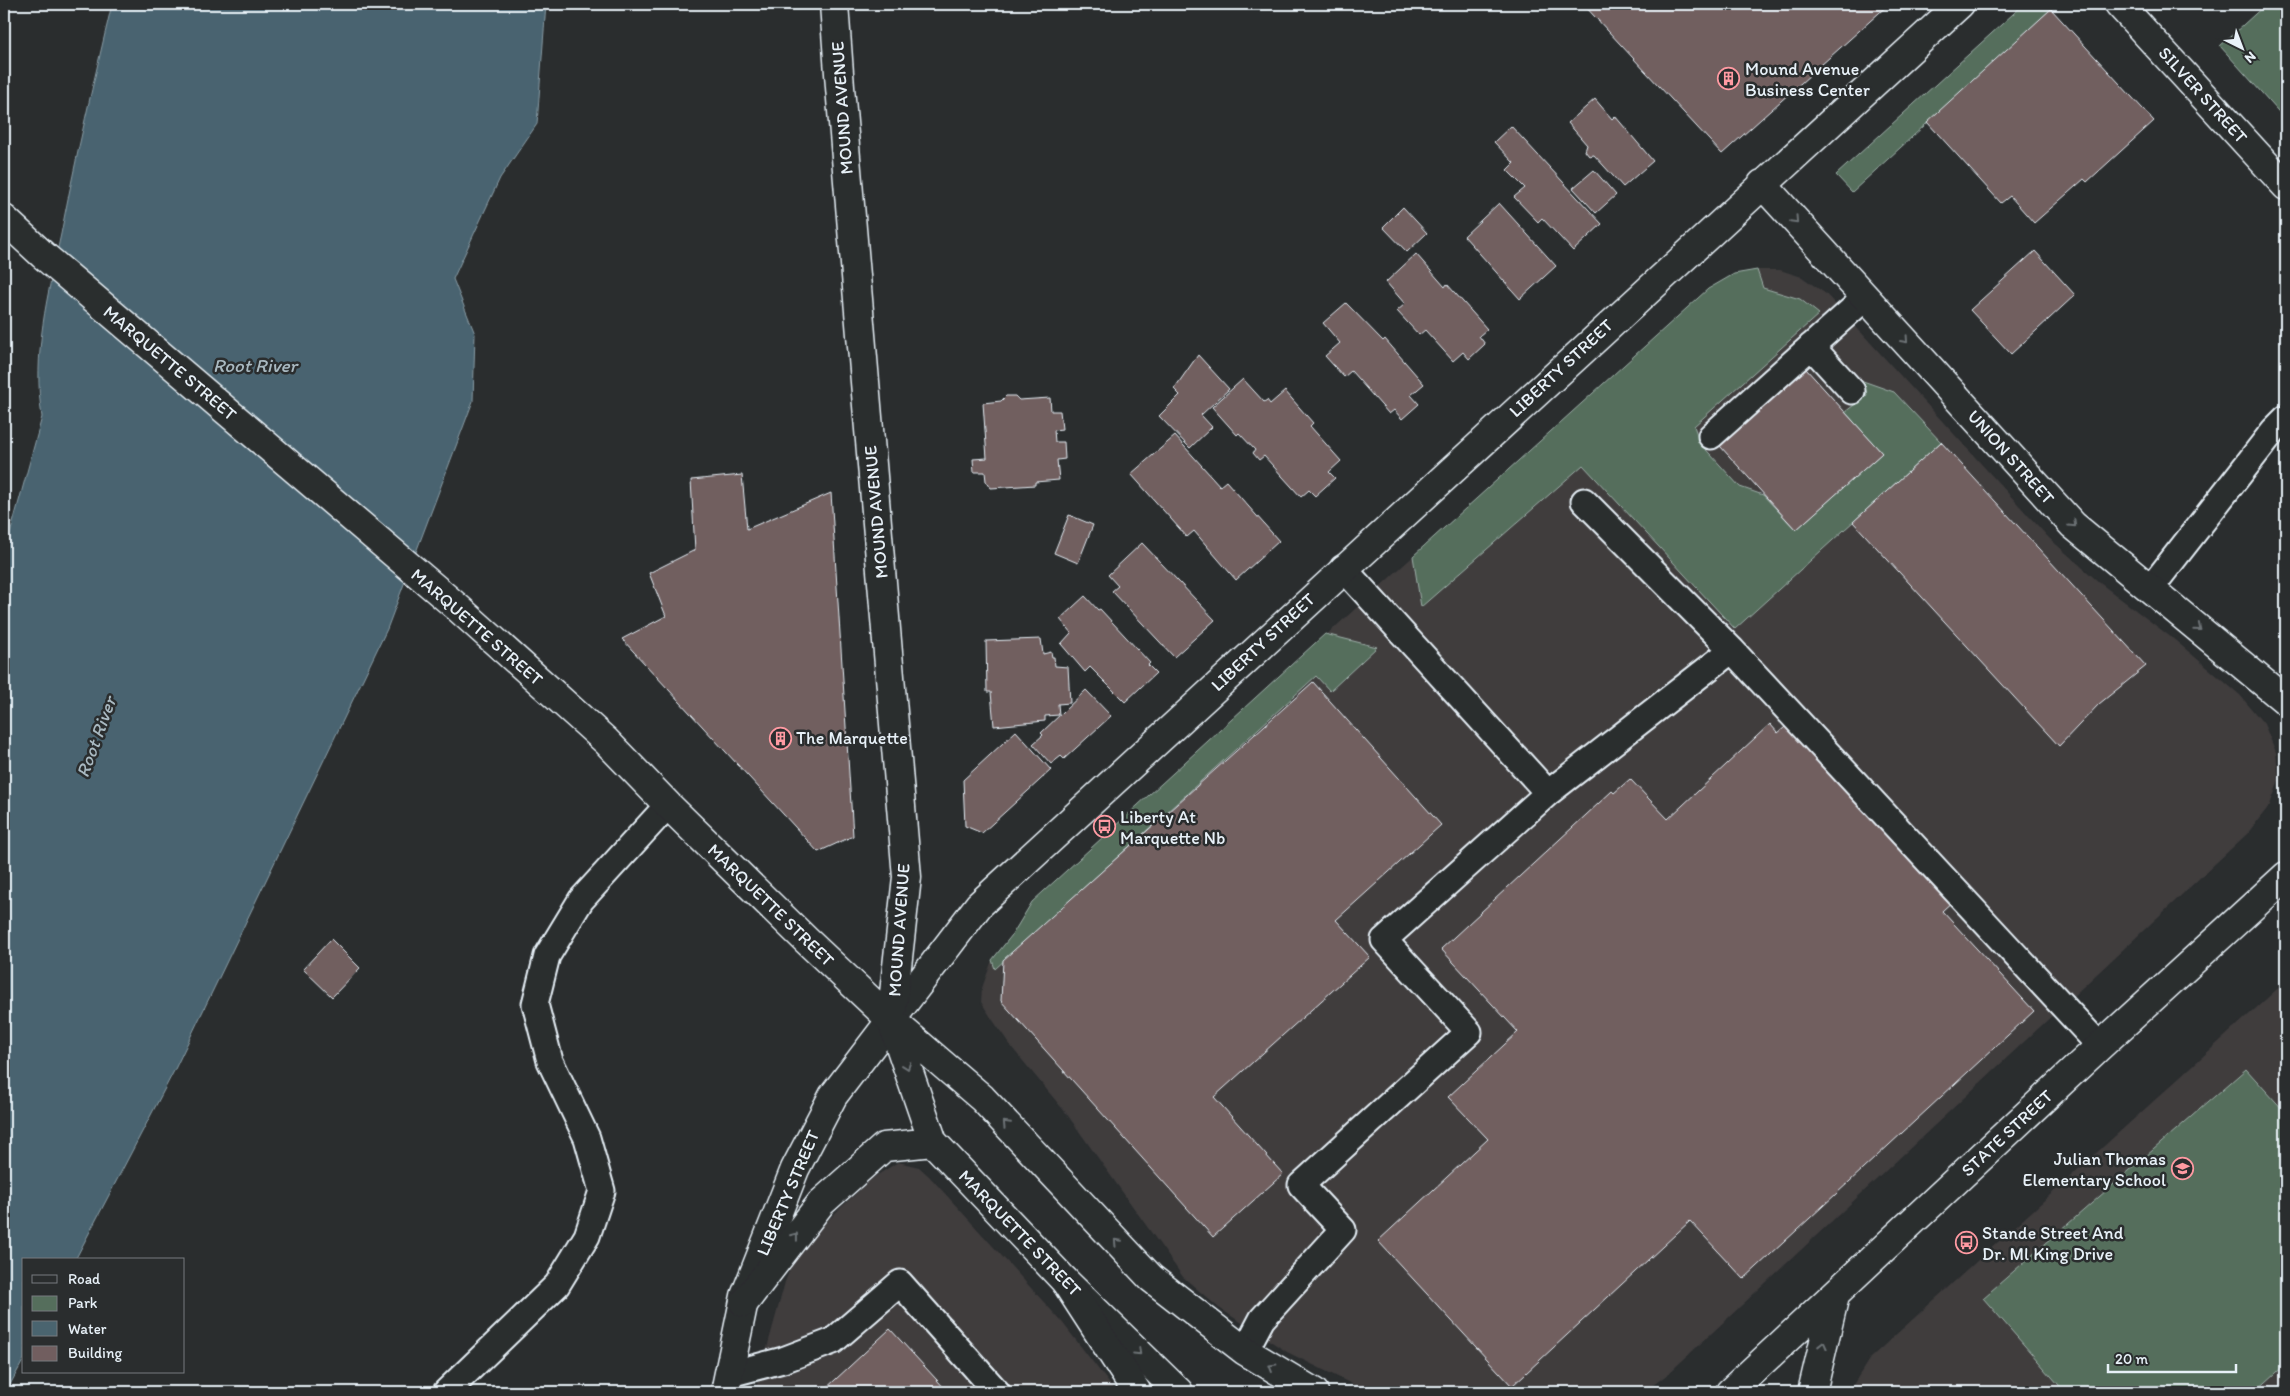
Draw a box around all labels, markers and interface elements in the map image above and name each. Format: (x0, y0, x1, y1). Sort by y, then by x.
north arrow (2218, 22, 2268, 72)
street label: MOUND AVENUE (826, 41, 858, 175)
street label: SILVER STREET (2154, 42, 2252, 148)
text: N (2241, 48, 2260, 67)
place label: Mound Avenue Business Center (1745, 58, 1871, 101)
building icon: Mound Avenue Business Center (1717, 67, 1741, 91)
one-way arrow (1789, 214, 1798, 223)
street label: MARQUETTE STREET (99, 301, 241, 425)
street label: LIBERTY STREET (1504, 314, 1618, 422)
one-way arrow (1899, 334, 1908, 343)
water label: Root River (213, 354, 300, 377)
street label: UNION STREET (1963, 405, 2059, 509)
street label: MOUND AVENUE (859, 445, 893, 579)
one-way arrow (2068, 518, 2077, 527)
street label: MARQUETTE STREET (407, 564, 547, 690)
street label: LIBERTY STREET (1206, 588, 1320, 696)
one-way arrow (2193, 623, 2202, 632)
water label: Root River (71, 691, 122, 780)
building icon: The Marquette (768, 726, 792, 750)
place label: The Marquette (796, 727, 908, 749)
place label: Liberty At Marquette Nb (1120, 806, 1225, 849)
bus stop icon: Liberty At Marquette Nb (1092, 815, 1116, 839)
street label: MARQUETTE STREET (703, 839, 839, 971)
street label: MOUND AVENUE (883, 863, 915, 997)
one-way arrow (901, 1061, 911, 1069)
street label: STATE STREET (1957, 1085, 2057, 1181)
one-way arrow (1003, 1121, 1012, 1130)
street label: LIBERTY STREET (752, 1127, 824, 1259)
place label: Julian Thomas Elementary School (2022, 1148, 2166, 1191)
school or university icon: Julian Thomas Elementary School (2170, 1157, 2194, 1181)
street label: MARQUETTE STREET (954, 1165, 1086, 1301)
place label: Stande Street And Dr. Ml King Drive (1982, 1222, 2124, 1265)
bus stop icon: Stande Street And Dr. Ml King Drive (1954, 1231, 1978, 1255)
one-way arrow (789, 1233, 797, 1242)
one-way arrow (1114, 1239, 1123, 1248)
legend (22, 1258, 185, 1374)
text: Road (68, 1270, 101, 1288)
text: Park (68, 1294, 98, 1312)
text: Water (68, 1320, 107, 1338)
one-way arrow (1817, 1340, 1828, 1349)
scale bar (2108, 1341, 2235, 1373)
text: Building (68, 1344, 122, 1362)
one-way arrow (1133, 1347, 1142, 1356)
text: 20 m (2115, 1350, 2149, 1368)
one-way arrow (1269, 1364, 1278, 1374)

